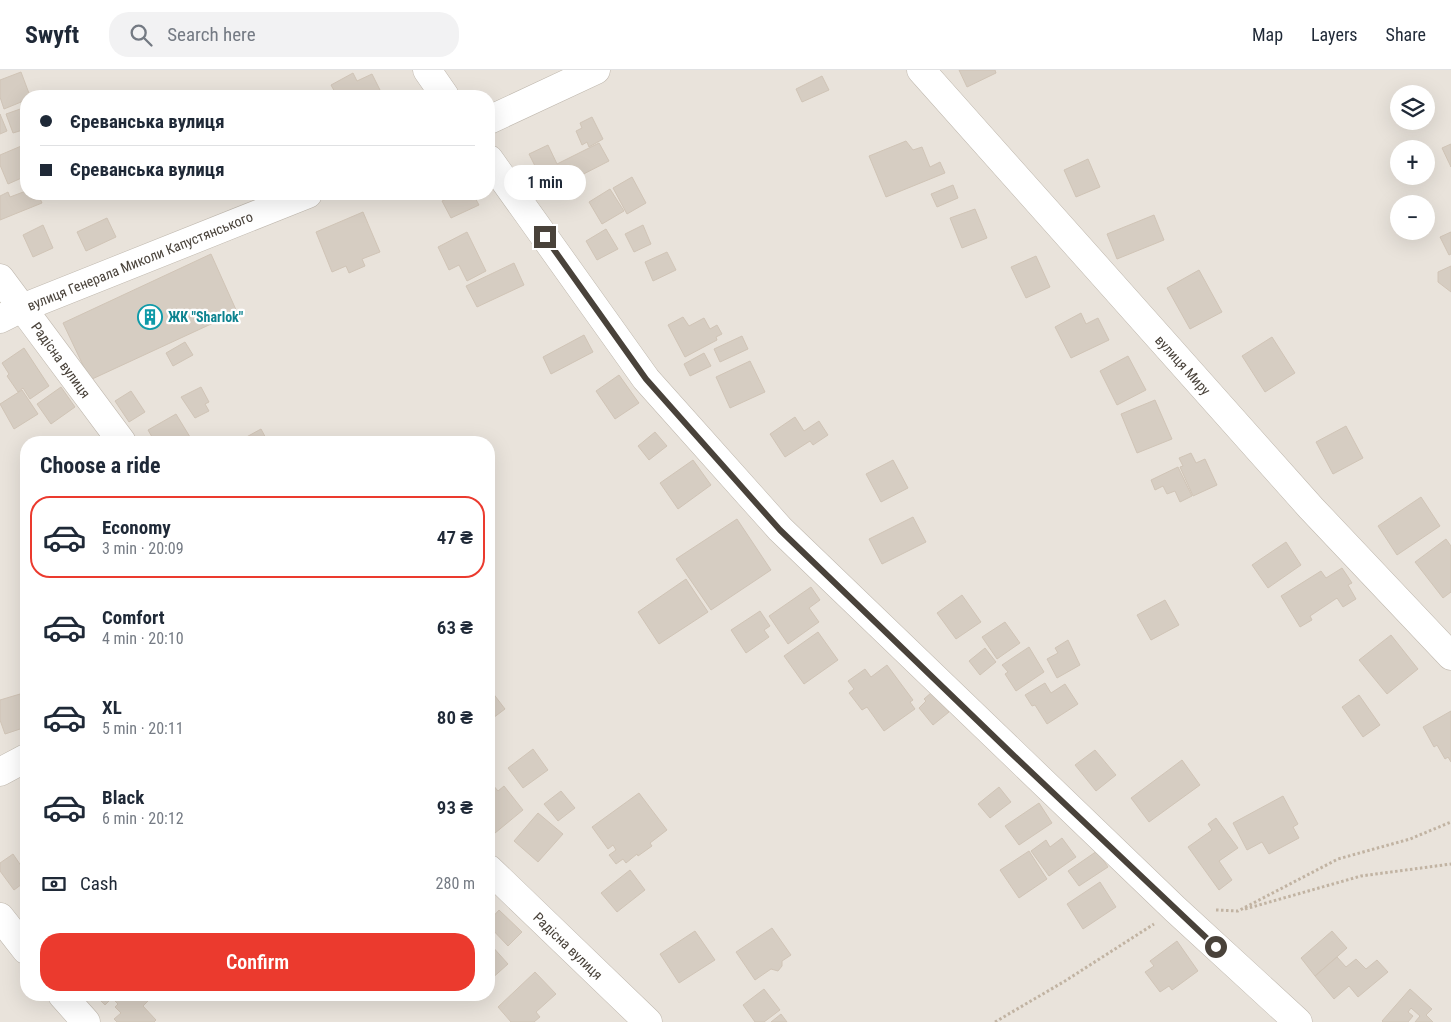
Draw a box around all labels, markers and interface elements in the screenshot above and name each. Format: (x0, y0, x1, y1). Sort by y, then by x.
search box (109, 12, 459, 57)
text: Swyft (25, 21, 79, 49)
icon: search (127, 21, 155, 49)
text: Search here (167, 23, 256, 46)
text: Map (1252, 24, 1283, 45)
text: Layers (1311, 24, 1358, 45)
text: Share (1386, 24, 1426, 45)
map controls (1390, 85, 1435, 240)
button: layers (1390, 85, 1435, 130)
text: Єреванська вулиця (70, 110, 225, 133)
button: + (1390, 140, 1435, 185)
text: Єреванська вулиця (70, 158, 225, 181)
callout: 1 min (504, 164, 586, 200)
text: 1 min (527, 173, 563, 192)
button: − (1390, 195, 1435, 240)
street label: вулиця Генерала Миколи Капустянського (25, 208, 255, 314)
route end (534, 226, 556, 248)
building icon: ЖК "Sharlok" (137, 304, 163, 330)
place label: ЖК "Sharlok" (168, 309, 244, 325)
street label: Радісна вулиця (28, 319, 94, 401)
street label: вулиця Миру (1152, 332, 1214, 398)
text: Choose a ride (40, 453, 161, 478)
icon: car (42, 515, 87, 560)
text: Economy (102, 516, 171, 539)
text: 47 ₴ (437, 526, 473, 549)
text: 3 min · 20:09 (102, 539, 184, 558)
icon: car (42, 605, 87, 650)
text: Comfort (102, 606, 165, 629)
text: 63 ₴ (437, 616, 473, 639)
text: 4 min · 20:10 (102, 629, 184, 648)
icon: car (42, 695, 87, 740)
text: XL (102, 696, 122, 719)
text: 80 ₴ (437, 706, 473, 729)
text: 5 min · 20:11 (102, 719, 184, 738)
icon: car (42, 785, 87, 830)
text: Black (102, 786, 144, 809)
text: 93 ₴ (437, 796, 473, 819)
text: 6 min · 20:12 (102, 809, 184, 828)
icon: cash (40, 870, 68, 898)
text: Cash (80, 872, 118, 895)
text: 280 m (436, 874, 475, 893)
street label: Радісна вулиця (530, 909, 606, 983)
button: Confirm (40, 933, 475, 991)
route start (1205, 936, 1227, 958)

